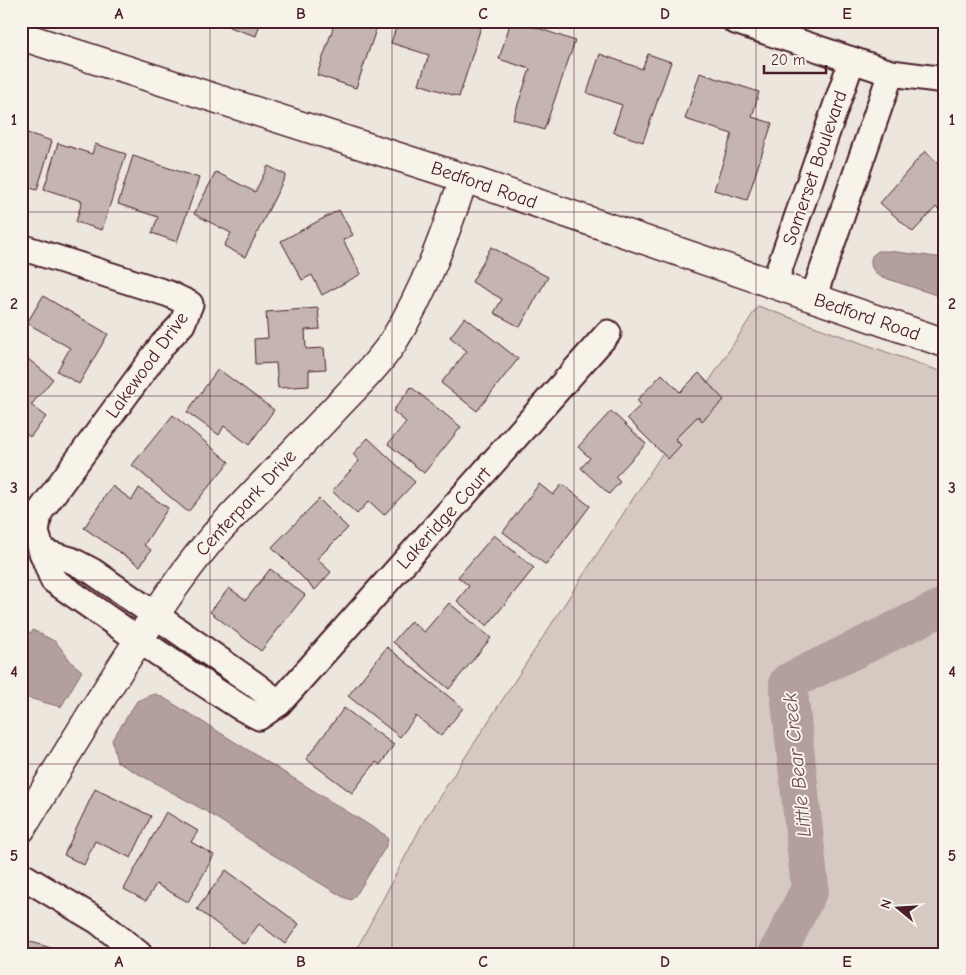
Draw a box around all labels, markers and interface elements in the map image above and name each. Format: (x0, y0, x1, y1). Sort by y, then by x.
text: A (115, 5, 124, 23)
text: B (296, 5, 306, 23)
text: C (478, 5, 488, 23)
text: D (660, 5, 670, 23)
text: E (842, 5, 852, 23)
scale bar (764, 42, 826, 74)
text: 20 m (771, 51, 805, 69)
street label: Somerset Boulevard (778, 88, 852, 248)
text: 1 (11, 111, 17, 129)
text: 1 (949, 111, 955, 129)
street label: Bedford Road (428, 157, 540, 213)
street label: Bedford Road (811, 289, 923, 345)
text: 2 (10, 295, 18, 313)
text: 2 (948, 295, 956, 313)
street label: Lakewood Drive (101, 308, 193, 422)
street label: Centerpark Drive (191, 445, 301, 561)
street label: Lakeridge Court (392, 462, 496, 574)
text: 3 (10, 479, 18, 497)
text: 3 (948, 479, 956, 497)
text: 4 (10, 663, 18, 681)
text: 4 (948, 663, 956, 681)
water label: Little Bear Creek (778, 691, 816, 838)
text: 5 (10, 847, 18, 865)
text: 5 (948, 847, 956, 865)
north arrow (874, 882, 924, 932)
text: N (877, 897, 896, 911)
text: A (115, 953, 124, 971)
text: B (296, 953, 306, 971)
text: C (478, 953, 488, 971)
text: D (660, 953, 670, 971)
text: E (842, 953, 852, 971)

